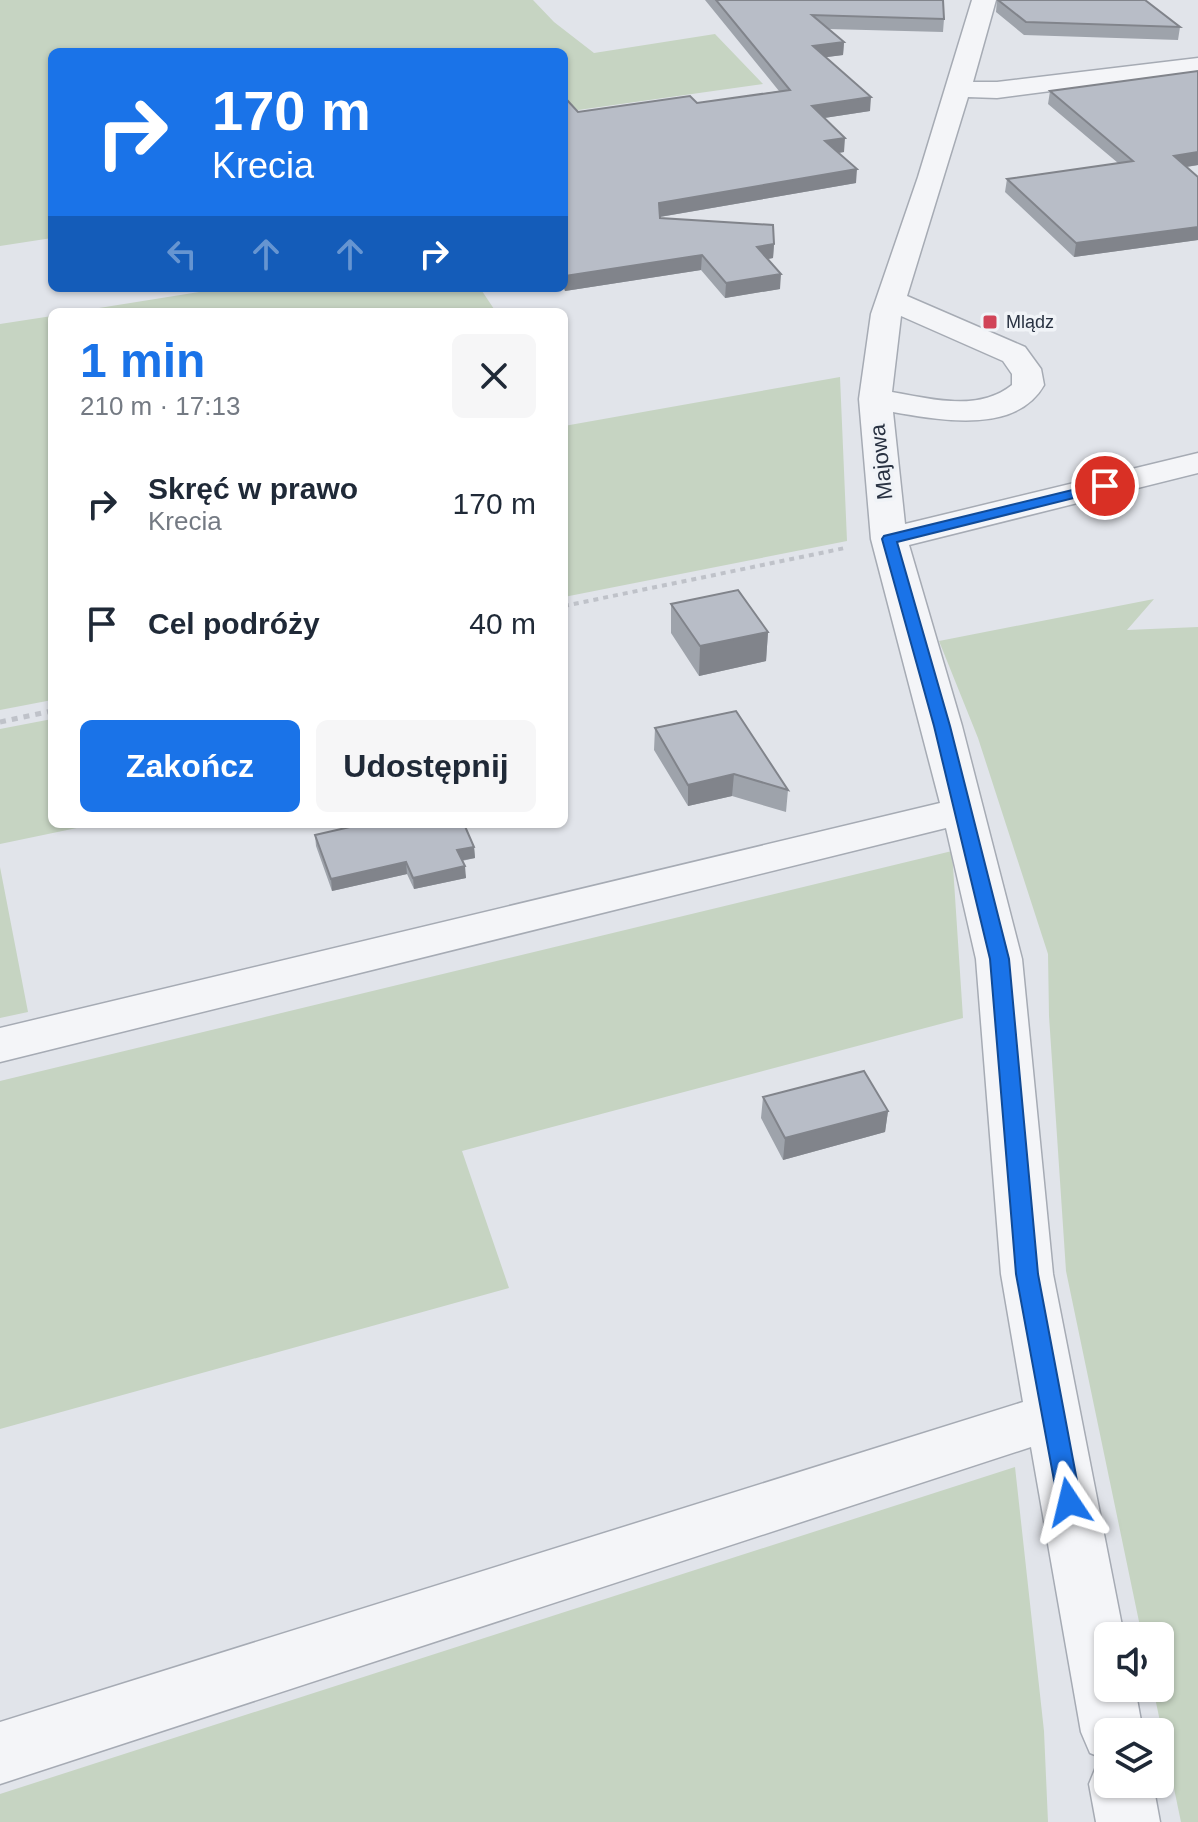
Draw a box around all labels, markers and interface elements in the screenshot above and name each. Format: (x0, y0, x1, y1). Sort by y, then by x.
text: 170 m (212, 79, 371, 142)
icon: right (80, 80, 184, 184)
text: Krecia (212, 145, 314, 186)
icon: left (160, 232, 204, 276)
icon: ahead (244, 232, 288, 276)
icon: ahead (328, 232, 372, 276)
icon: right (412, 232, 456, 276)
place label: Mlądz (1006, 312, 1054, 332)
marker: Mlądz (981, 313, 999, 331)
text: 1 min (80, 334, 205, 387)
button: close (452, 334, 536, 418)
text: 210 m · 17:13 (80, 391, 240, 421)
street label: Majowa (865, 422, 897, 501)
pin (1071, 452, 1139, 520)
icon: arrive (1083, 464, 1127, 508)
text: Skręć w prawo (148, 472, 358, 505)
icon: right (80, 482, 124, 526)
text: 170 m (453, 487, 536, 520)
text: Krecia (148, 506, 222, 536)
icon: arrive (80, 602, 124, 646)
text: Cel podróży (148, 607, 320, 640)
text: 40 m (469, 607, 536, 640)
button: Zakończ (80, 720, 300, 812)
button: Udostępnij (316, 720, 536, 812)
position arrow (1027, 1460, 1111, 1544)
map controls (1094, 1622, 1174, 1798)
button: sound (1094, 1622, 1174, 1702)
button: layers (1094, 1718, 1174, 1798)

